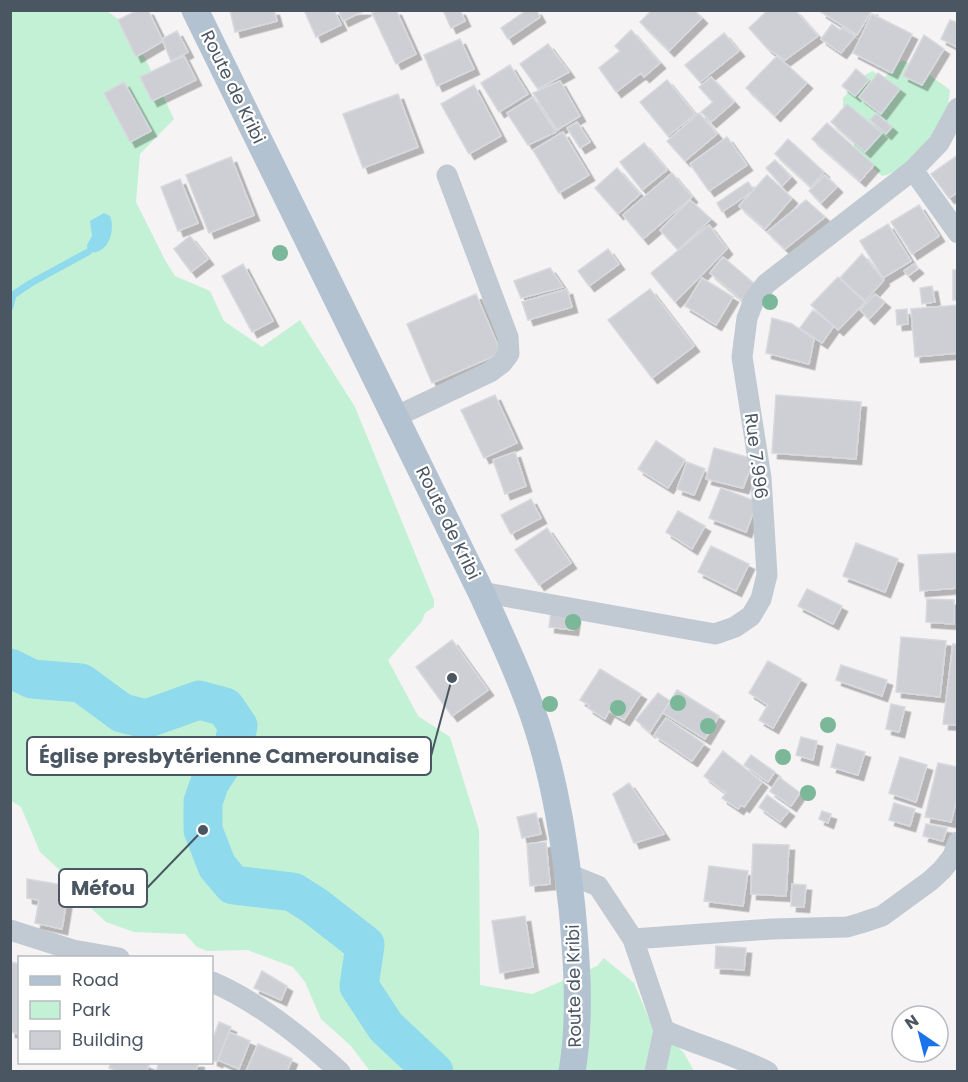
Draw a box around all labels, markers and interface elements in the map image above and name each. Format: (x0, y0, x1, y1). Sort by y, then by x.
street label: Route de Kribi (195, 26, 272, 148)
street label: Rue 7.996 (739, 412, 774, 500)
street label: Route de Kribi (410, 462, 487, 584)
callout: Église presbytérienne Camerounaise (27, 737, 431, 775)
text: Église presbytérienne Camerounaise (39, 742, 419, 770)
callout: Méfou (59, 869, 147, 907)
text: Méfou (71, 874, 135, 902)
street label: Route de Kribi (560, 924, 587, 1048)
legend (18, 956, 213, 1064)
text: Road (72, 967, 119, 992)
text: Park (72, 997, 111, 1022)
north arrow (890, 1004, 950, 1064)
text: N (900, 1009, 923, 1035)
text: Building (72, 1027, 144, 1052)

